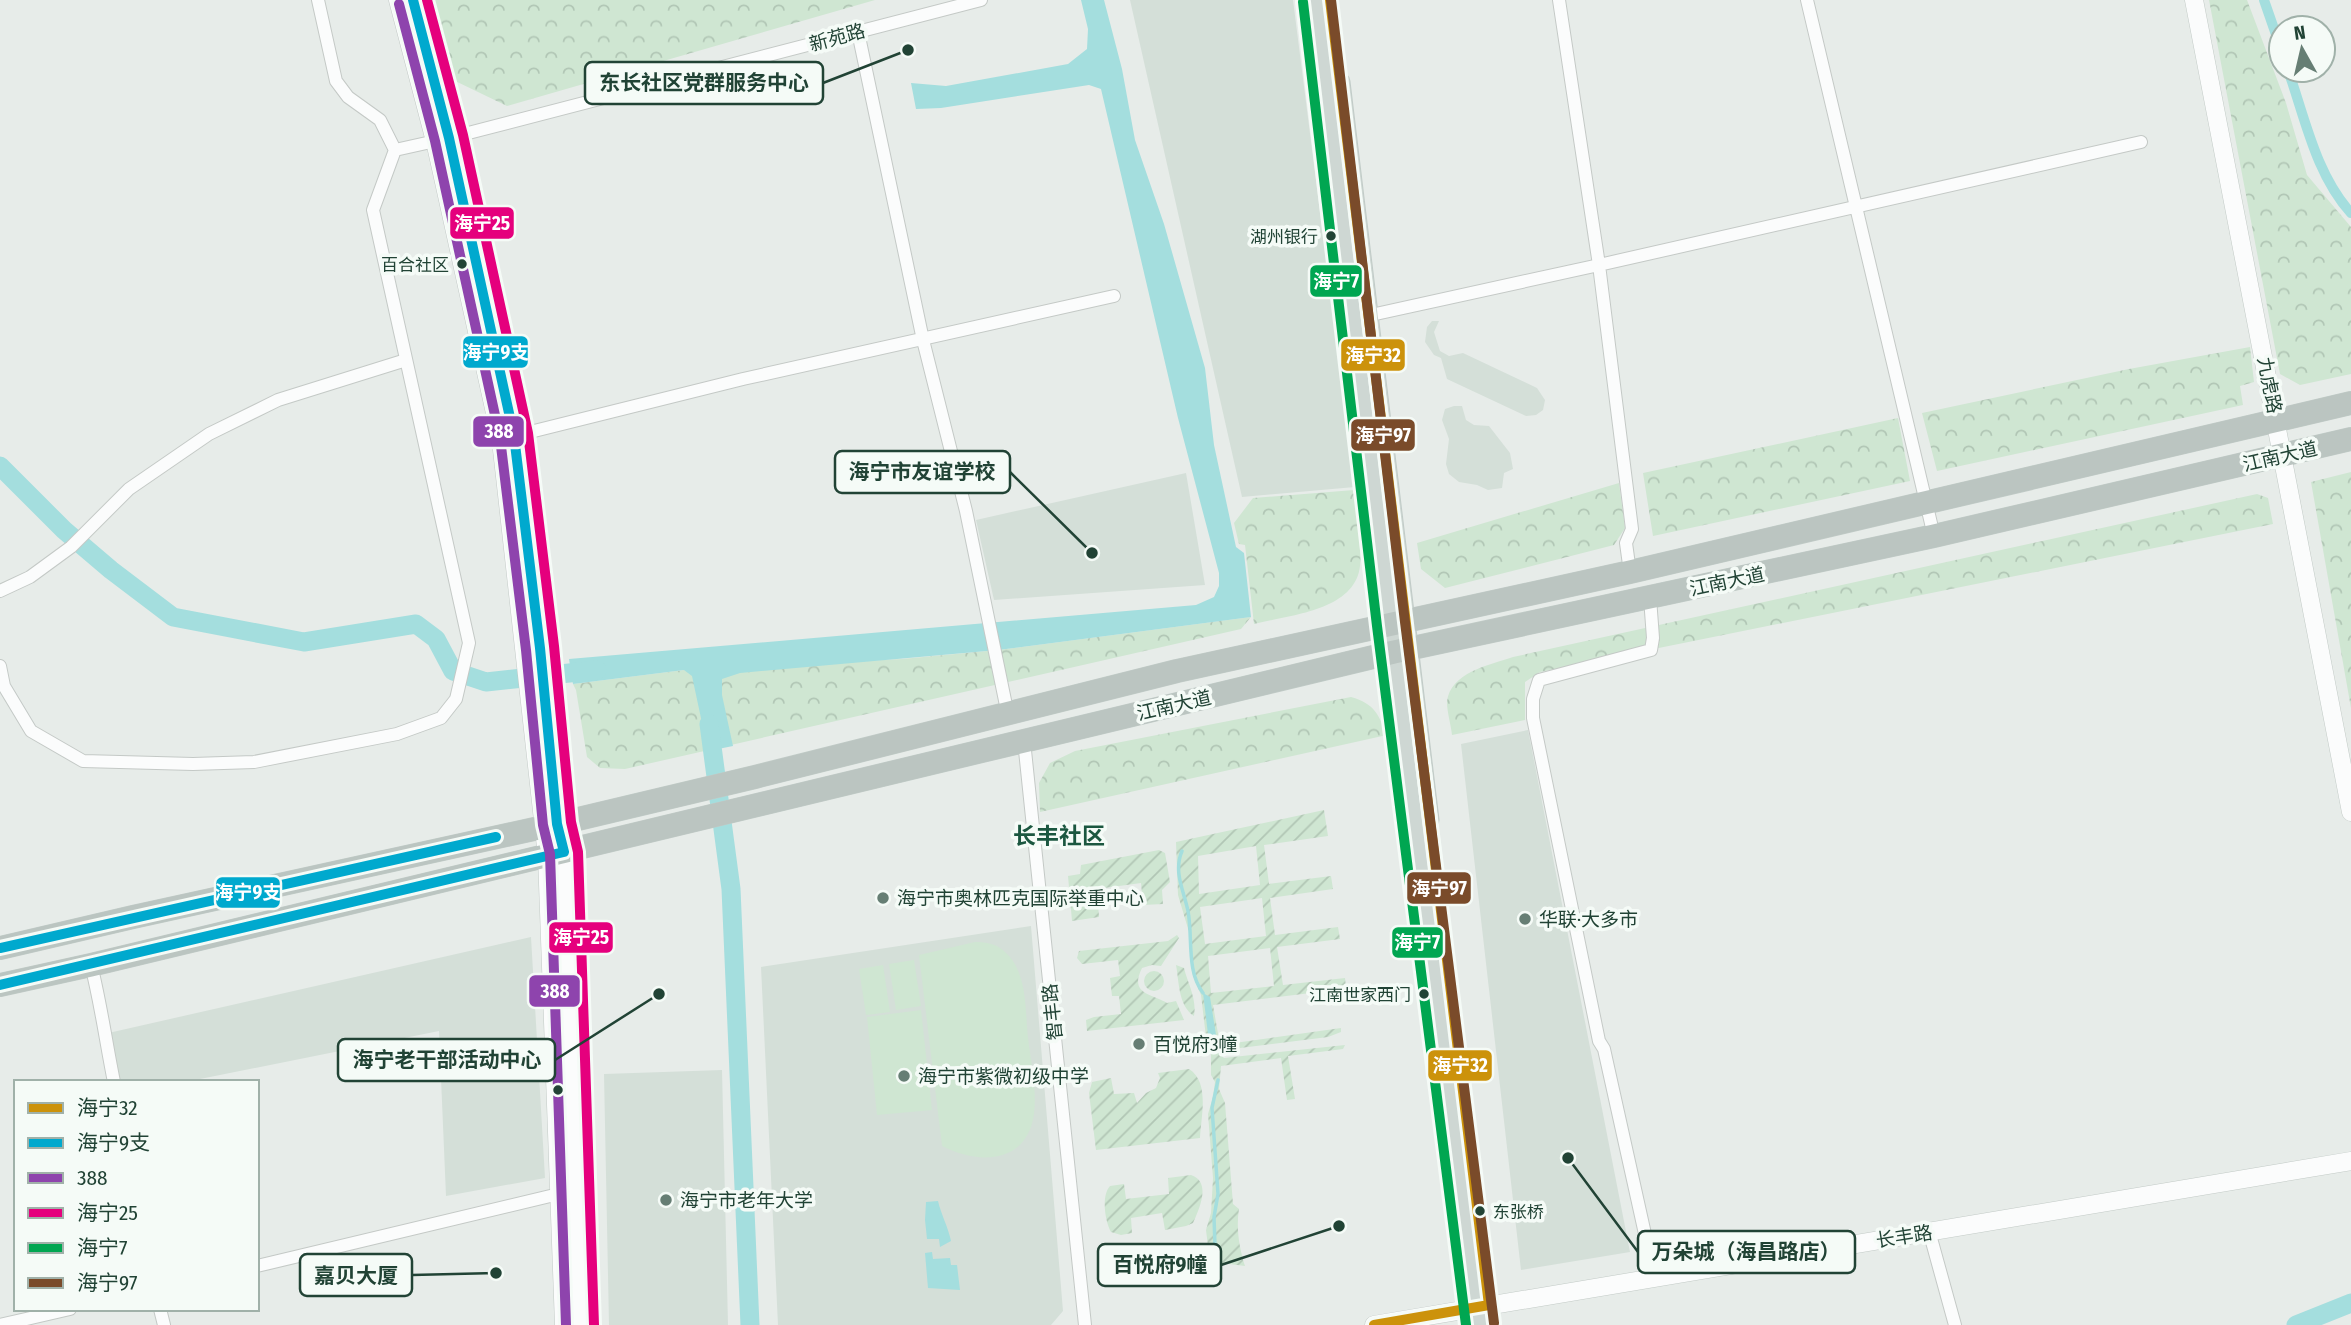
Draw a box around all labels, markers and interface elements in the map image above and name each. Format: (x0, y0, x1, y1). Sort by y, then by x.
north arrow (2267, 14, 2337, 84)
street label: 新苑路 (807, 19, 868, 56)
text: N (2292, 20, 2307, 45)
callout: 东长社区党群服务中心 (585, 62, 823, 104)
text: 东长社区党群服务中心 (599, 70, 809, 96)
line badge: 海宁25 (449, 206, 515, 240)
text: 海宁25 (454, 212, 510, 235)
place label: 湖州银行 (1250, 227, 1318, 248)
marker: 湖州银行 (1324, 229, 1338, 243)
place label: 百合社区 (381, 255, 449, 276)
marker: 百合社区 (455, 257, 469, 271)
line badge: 海宁7 (1309, 264, 1363, 298)
text: 海宁7 (1313, 270, 1359, 293)
line badge: 海宁9支 (462, 335, 529, 369)
line badge: 海宁32 (1340, 338, 1406, 372)
text: 海宁9支 (463, 341, 529, 364)
text: 海宁32 (1345, 344, 1401, 367)
street label: 九虎路 (2253, 355, 2286, 415)
line badge: 388 (472, 415, 525, 448)
line badge: 海宁97 (1350, 418, 1416, 452)
text: 388 (483, 420, 514, 443)
text: 海宁97 (1355, 424, 1411, 447)
street label: 江南大道 (2240, 437, 2320, 476)
callout: 海宁市友谊学校 (835, 451, 1010, 493)
text: 海宁市友谊学校 (849, 459, 996, 485)
street label: 江南大道 (1688, 562, 1767, 601)
street label: 江南大道 (1134, 686, 1214, 725)
district label: 长丰社区 (1013, 822, 1105, 850)
line badge: 海宁97 (1406, 871, 1472, 905)
line badge: 海宁9支 (215, 876, 281, 909)
text: 海宁97 (1411, 877, 1467, 900)
text: 海宁9支 (215, 881, 281, 904)
place label: 海宁市奥林匹克国际举重中心 (897, 887, 1144, 910)
marker: 海宁市奥林匹克国际举重中心 (875, 890, 891, 906)
place label: 华联·大多市 (1539, 908, 1638, 931)
marker: 华联·大多市 (1517, 911, 1533, 927)
line badge: 海宁25 (548, 921, 614, 954)
text: 海宁25 (553, 926, 609, 949)
line badge: 海宁7 (1391, 926, 1444, 959)
text: 海宁7 (1394, 931, 1440, 954)
line badge: 388 (528, 974, 581, 1008)
text: 388 (539, 980, 570, 1003)
street label: 智丰路 (1038, 982, 1067, 1042)
place label: 江南世家西门 (1309, 985, 1411, 1006)
marker: 江南世家西门 (1417, 987, 1431, 1001)
place label: 百悦府3幢 (1153, 1033, 1238, 1056)
marker: 百悦府3幢 (1131, 1036, 1147, 1052)
callout: 海宁老干部活动中心 (338, 1039, 555, 1081)
text: 海宁老干部活动中心 (353, 1047, 542, 1073)
line badge: 海宁32 (1427, 1049, 1493, 1082)
text: 海宁32 (1432, 1054, 1488, 1077)
place label: 海宁市紫微初级中学 (918, 1065, 1089, 1088)
marker: 海宁市紫微初级中学 (896, 1068, 912, 1084)
legend (14, 1080, 259, 1311)
unlabelled marker (551, 1083, 565, 1097)
text: 海宁32 (77, 1095, 138, 1121)
text: 海宁9支 (77, 1130, 150, 1156)
text: 388 (77, 1165, 107, 1191)
place label: 海宁市老年大学 (680, 1189, 813, 1212)
marker: 海宁市老年大学 (658, 1192, 674, 1208)
text: 海宁25 (77, 1200, 138, 1226)
place label: 东张桥 (1493, 1202, 1544, 1223)
marker: 东张桥 (1473, 1204, 1487, 1218)
street label: 长丰路 (1874, 1221, 1934, 1252)
callout: 万朵城（海昌路店） (1638, 1231, 1855, 1273)
text: 海宁7 (77, 1235, 128, 1261)
text: 万朵城（海昌路店） (1652, 1239, 1841, 1265)
callout: 百悦府9幢 (1098, 1244, 1221, 1286)
text: 百悦府9幢 (1113, 1252, 1207, 1278)
callout: 嘉贝大厦 (300, 1254, 412, 1296)
text: 嘉贝大厦 (314, 1263, 398, 1289)
text: 海宁97 (77, 1270, 137, 1296)

